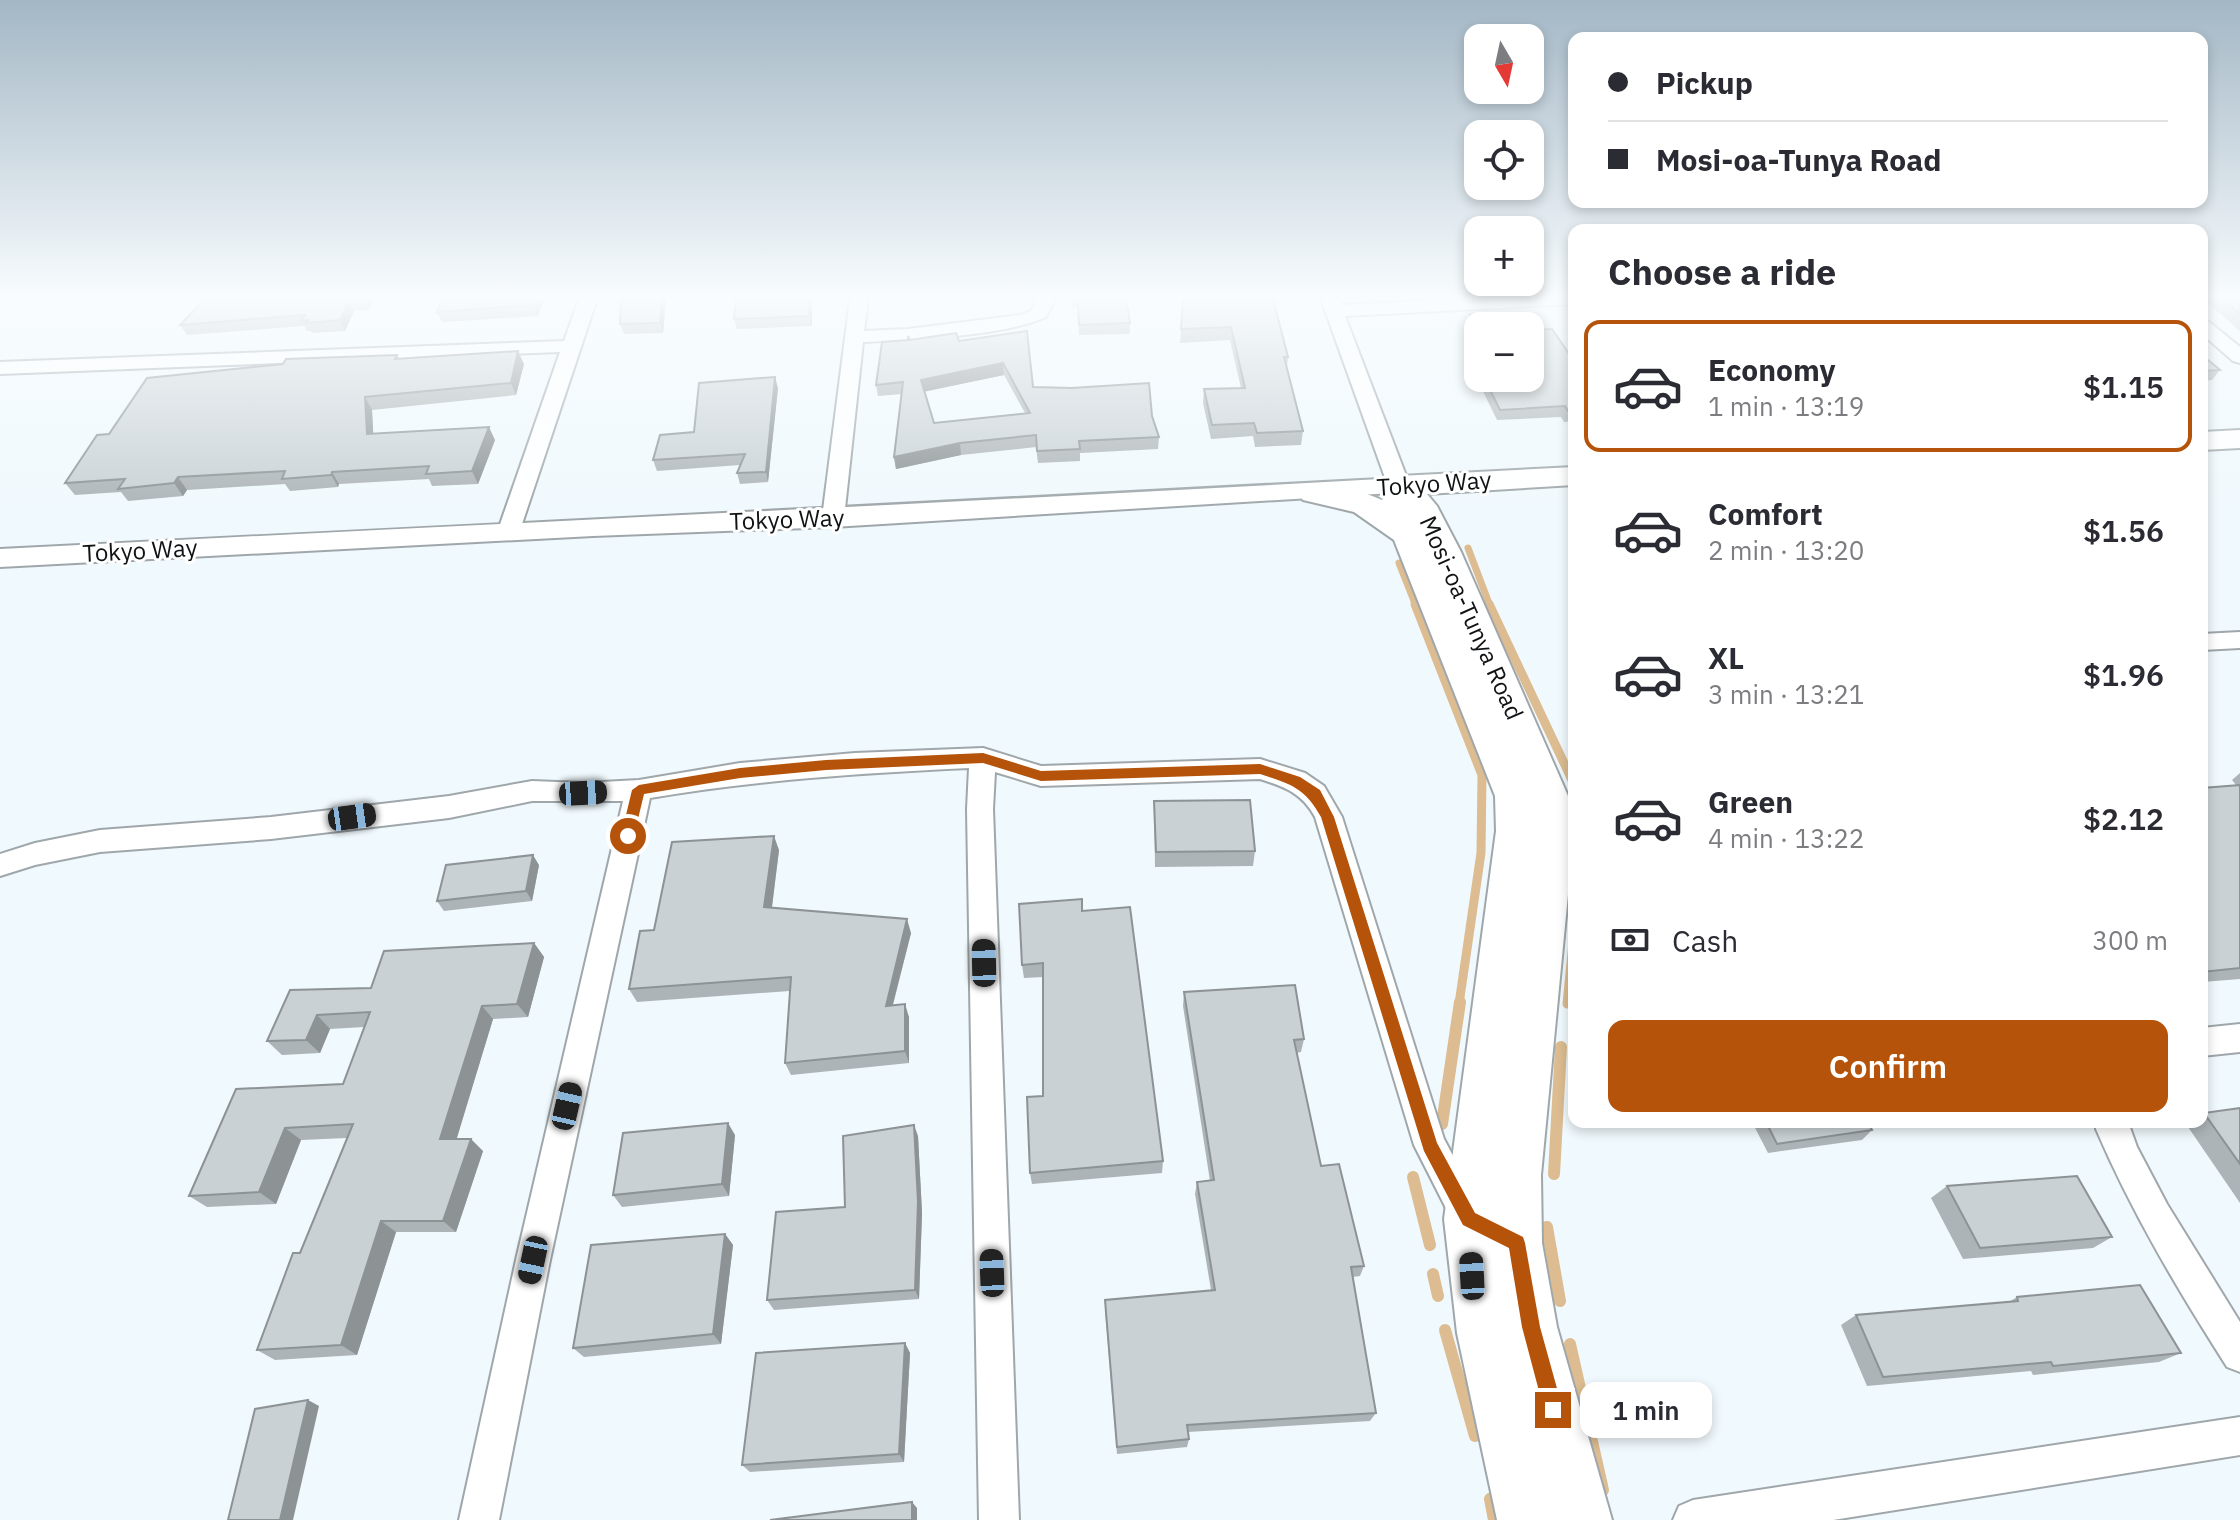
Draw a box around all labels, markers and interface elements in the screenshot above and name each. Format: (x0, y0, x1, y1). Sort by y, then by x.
north arrow (1464, 24, 1544, 104)
map controls (1464, 24, 1544, 392)
text: Pickup (1656, 63, 1753, 102)
button: locate (1464, 120, 1544, 200)
text: Mosi-oa-Tunya Road (1656, 140, 1942, 179)
button: + (1464, 216, 1544, 296)
text: Choose a ride (1608, 248, 1836, 295)
button: − (1464, 312, 1544, 392)
icon: car (1612, 350, 1684, 422)
text: Economy (1708, 350, 1836, 389)
text: $1.15 (2083, 367, 2164, 406)
text: 1 min · 13:19 (1708, 389, 1864, 423)
street label: Tokyo Way (1375, 463, 1492, 503)
icon: car (1612, 494, 1684, 566)
text: Comfort (1708, 494, 1823, 533)
street label: Tokyo Way (729, 501, 845, 537)
street label: Mosi-oa-Tunya Road (1413, 511, 1531, 725)
text: $1.56 (2083, 511, 2164, 550)
street label: Tokyo Way (82, 531, 198, 569)
text: 2 min · 13:20 (1708, 533, 1864, 567)
icon: car (1612, 638, 1684, 710)
text: XL (1708, 638, 1744, 677)
text: $1.96 (2083, 655, 2164, 694)
text: 3 min · 13:21 (1708, 677, 1864, 711)
car (558, 780, 608, 806)
icon: car (1612, 782, 1684, 854)
text: Green (1708, 782, 1793, 821)
text: $2.12 (2083, 799, 2164, 838)
car (327, 802, 377, 832)
route start (610, 818, 646, 854)
text: 4 min · 13:22 (1708, 821, 1864, 855)
icon: cash (1608, 918, 1652, 962)
text: Cash (1672, 921, 1738, 960)
text: 300 m (2092, 923, 2168, 957)
car (972, 939, 996, 987)
button: Confirm (1608, 1020, 2168, 1112)
car (550, 1080, 584, 1132)
car (516, 1234, 550, 1286)
car (979, 1249, 1005, 1297)
car (1459, 1251, 1485, 1301)
callout: 1 min (1581, 1382, 1713, 1438)
route end (1535, 1392, 1571, 1428)
text: 1 min (1612, 1393, 1680, 1427)

